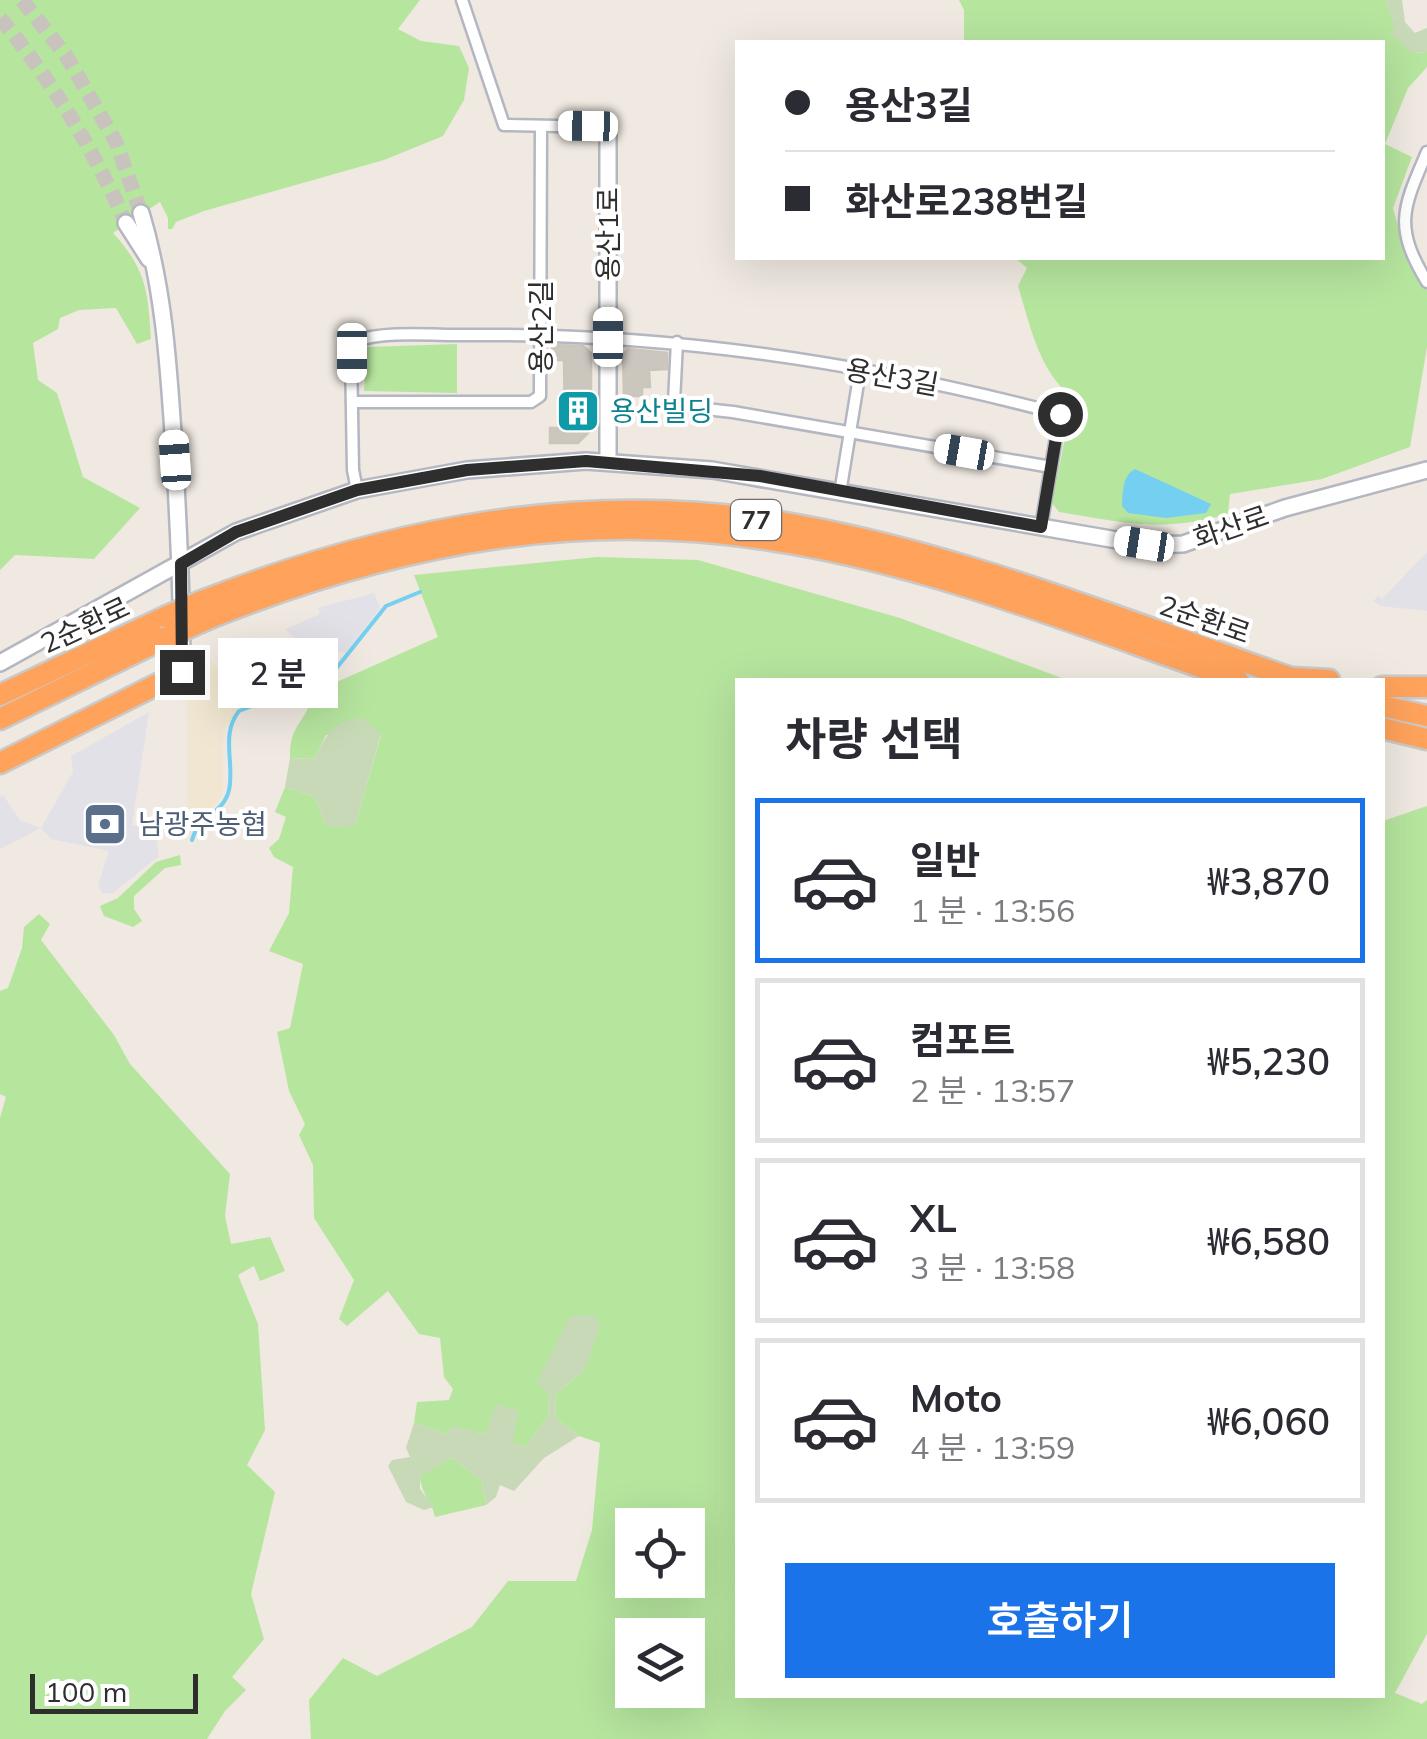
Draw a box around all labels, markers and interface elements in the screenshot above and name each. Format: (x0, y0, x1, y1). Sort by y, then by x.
text: 용산3길 (845, 81, 973, 129)
car (558, 110, 618, 142)
text: 화산로238번길 (845, 177, 1088, 225)
street label: 용산1로 (590, 187, 625, 281)
street label: 용산2길 (523, 280, 558, 374)
car (593, 307, 623, 367)
car (337, 323, 367, 383)
street label: 용산3길 (843, 351, 941, 402)
building icon: 용산빌딩 (555, 388, 601, 434)
route start (1038, 392, 1083, 437)
place label: 용산빌딩 (610, 393, 713, 428)
car (158, 429, 192, 491)
car (932, 432, 996, 472)
street label: 화산로 (1189, 497, 1273, 556)
road number: 77 (731, 500, 781, 540)
car (1112, 524, 1176, 564)
street label: 2순환로 (1155, 587, 1255, 650)
street label: 2순환로 (35, 589, 135, 660)
callout: 2 분 (217, 637, 337, 707)
route end (160, 650, 205, 695)
text: 2 분 (249, 653, 307, 693)
text: 차량 선택 (785, 710, 963, 766)
bank icon: 남광주농협 (82, 801, 128, 847)
place label: 남광주농협 (138, 806, 267, 841)
icon: car (790, 836, 880, 926)
text: 일반 (910, 836, 980, 884)
text: ₩3,870 (1207, 857, 1330, 905)
text: 1 분 · 13:56 (910, 890, 1075, 930)
icon: car (790, 1016, 880, 1106)
text: 컴포트 (910, 1016, 1015, 1064)
text: ₩5,230 (1207, 1037, 1330, 1085)
text: 2 분 · 13:57 (910, 1070, 1075, 1110)
text: XL (910, 1194, 957, 1242)
icon: car (790, 1196, 880, 1286)
text: ₩6,580 (1207, 1217, 1330, 1265)
text: 3 분 · 13:58 (910, 1247, 1075, 1287)
text: Moto (910, 1374, 1002, 1422)
icon: car (790, 1376, 880, 1466)
text: ₩6,060 (1207, 1397, 1330, 1445)
text: 4 분 · 13:59 (910, 1427, 1075, 1467)
map controls (615, 1508, 705, 1708)
button: locate (615, 1508, 705, 1598)
button: 호출하기 (785, 1563, 1335, 1678)
button: layers (615, 1618, 705, 1708)
scale bar (30, 1669, 198, 1714)
text: 100 m (45, 1674, 127, 1709)

